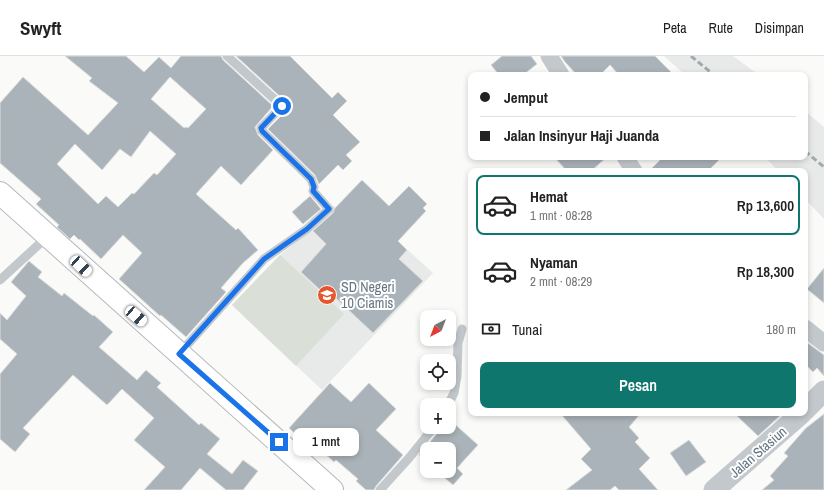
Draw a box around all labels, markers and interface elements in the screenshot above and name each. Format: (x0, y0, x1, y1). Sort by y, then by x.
text: Swyft (20, 15, 62, 41)
text: Peta (663, 19, 687, 37)
text: Rute (709, 19, 733, 37)
text: Disimpan (755, 19, 804, 37)
text: Jemput (504, 87, 548, 108)
route start (273, 97, 291, 115)
text: Jalan Insinyur Haji Juanda (504, 125, 659, 146)
text: Hemat (530, 186, 568, 207)
icon: car (482, 187, 518, 223)
text: Rp 13,600 (737, 195, 794, 216)
text: 1 mnt · 08:28 (530, 207, 592, 224)
text: Nyaman (530, 252, 578, 273)
car (68, 253, 94, 279)
icon: car (482, 253, 518, 289)
text: Rp 18,300 (737, 261, 794, 282)
text: 2 mnt · 08:29 (530, 273, 592, 290)
place label: SD Negeri 10 Ciamis (341, 278, 395, 312)
school or university icon: SD Negeri 10 Ciamis (316, 284, 338, 306)
car (123, 304, 149, 328)
north arrow (420, 310, 456, 346)
map controls (420, 310, 456, 478)
icon: cash (480, 318, 502, 340)
text: Tunai (512, 319, 542, 340)
text: 180 m (766, 321, 796, 338)
button: locate (420, 354, 456, 390)
button: Pesan (480, 362, 796, 408)
button: + (420, 398, 456, 434)
street label: Jalan Stasiun (726, 422, 790, 482)
callout: 1 mnt (293, 428, 359, 456)
route end (270, 433, 288, 451)
text: 1 mnt (312, 433, 340, 450)
button: − (420, 442, 456, 478)

